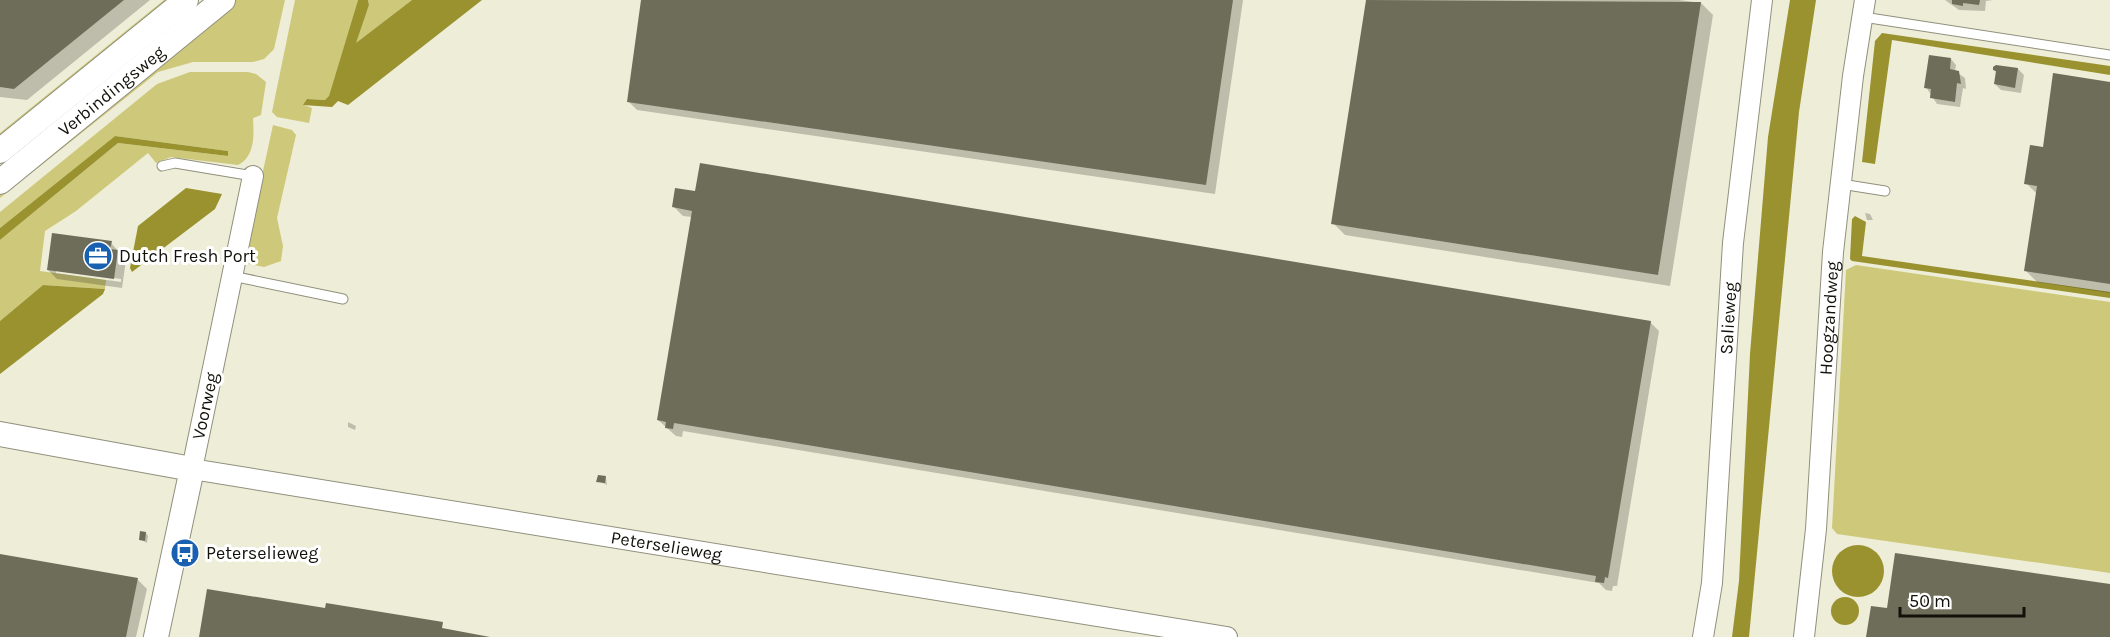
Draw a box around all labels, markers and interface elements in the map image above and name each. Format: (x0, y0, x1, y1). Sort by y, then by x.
street label: Verbindingsweg (54, 41, 169, 141)
office icon: Dutch Fresh Port (82, 240, 114, 272)
place label: Dutch Fresh Port (119, 245, 256, 267)
street label: Hoogzandweg (1814, 260, 1843, 376)
street label: Salieweg (1715, 281, 1742, 355)
street label: Voorweg (187, 370, 223, 442)
street label: Peterselieweg (609, 526, 724, 566)
bus stop icon: Peterselieweg (169, 537, 201, 569)
place label: Peterselieweg (206, 542, 319, 564)
scale bar (1900, 580, 2024, 618)
text: 50 m (1909, 590, 1951, 612)

